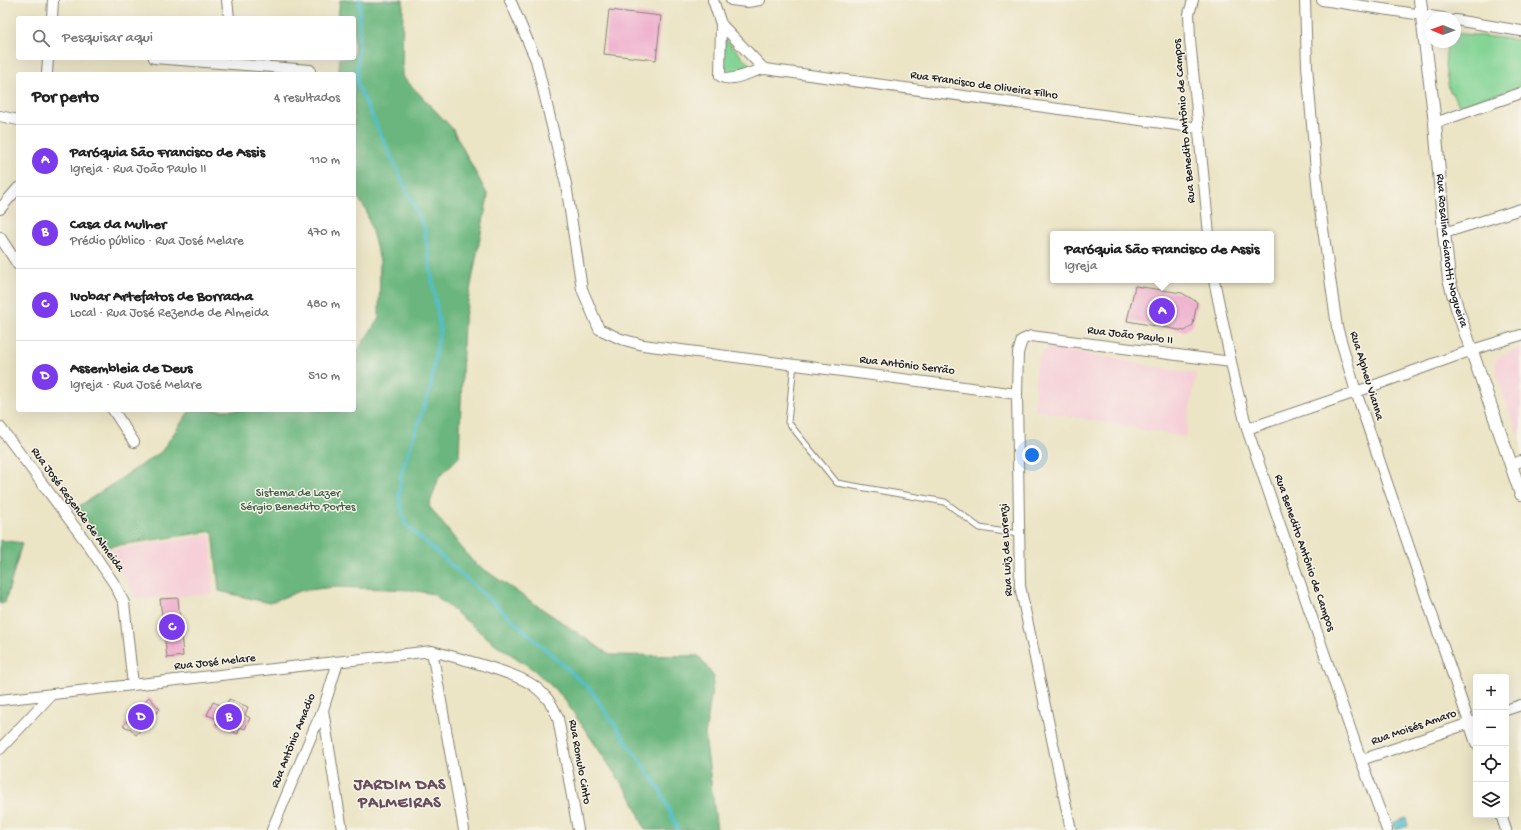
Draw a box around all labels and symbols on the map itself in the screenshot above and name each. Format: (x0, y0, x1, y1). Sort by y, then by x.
north arrow (1425, 12, 1461, 48)
street label: Rua Benedito Antônio de Campos (1171, 38, 1199, 204)
street label: Rua Francisco de Oliveira Filho (909, 69, 1059, 103)
street label: Rua Rosalina Gianotti Nogueira (1432, 173, 1470, 330)
pin: A (1149, 296, 1175, 326)
street label: Rua João Paulo II (1086, 324, 1174, 348)
street label: Rua Alpheu Vianna (1346, 330, 1386, 422)
street label: Rua Antônio Serrão (859, 353, 955, 379)
street label: Rua José Rezende de Almeida (27, 445, 127, 575)
your location (1022, 445, 1042, 465)
street label: Rua Benedito Antônio de Campos (1271, 473, 1338, 634)
park label: Sistema de Lazer Sérgio Benedito Portes (241, 487, 356, 515)
street label: Rua Luiz de Lorenzi (998, 503, 1016, 597)
pin: C (159, 612, 185, 642)
street label: Rua José Melare (174, 652, 257, 674)
street label: Rua Antônio Amadio (269, 692, 319, 790)
pin: D (128, 702, 154, 732)
pin: B (216, 702, 242, 732)
street label: Rua Moisés Amaro (1370, 707, 1458, 749)
street label: Rua Romulo Cinto (565, 719, 593, 805)
district label: JARDIM DAS PALMEIRAS (353, 777, 446, 814)

